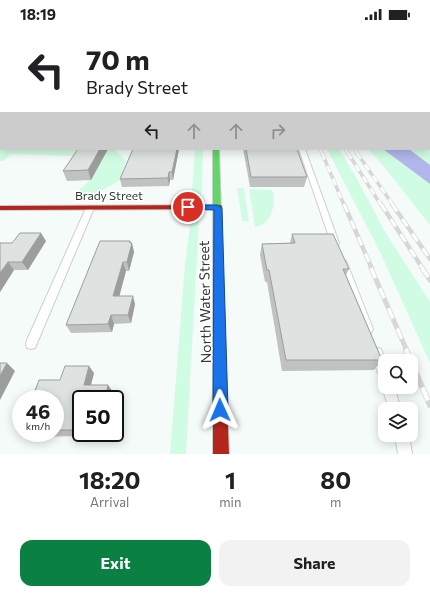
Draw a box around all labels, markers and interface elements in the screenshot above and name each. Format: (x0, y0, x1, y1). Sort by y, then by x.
text: 18:19 (20, 5, 56, 23)
text: 70 m (86, 42, 150, 76)
icon: left (20, 44, 72, 96)
text: Brady Street (86, 76, 188, 98)
icon: left (141, 120, 163, 142)
icon: ahead (183, 120, 205, 142)
icon: ahead (225, 120, 247, 142)
icon: right (267, 120, 289, 142)
street label: Brady Street (75, 188, 143, 202)
pin (171, 190, 205, 224)
icon: arrive (177, 196, 199, 218)
street label: North Water Street (195, 240, 214, 363)
map controls (378, 354, 418, 442)
button: search (378, 354, 418, 394)
position arrow (199, 389, 241, 431)
speed limit sign: 50 (72, 390, 124, 442)
text: 46 (26, 399, 50, 423)
button: layers (378, 402, 418, 442)
text: km/h (26, 420, 50, 432)
text: 18:20 (79, 465, 140, 494)
text: 1 (225, 465, 236, 494)
text: 80 (320, 465, 351, 494)
text: Arrival (90, 494, 129, 510)
text: min (219, 494, 241, 510)
text: m (330, 494, 341, 510)
button: Exit (20, 540, 211, 586)
button: Share (219, 540, 410, 586)

